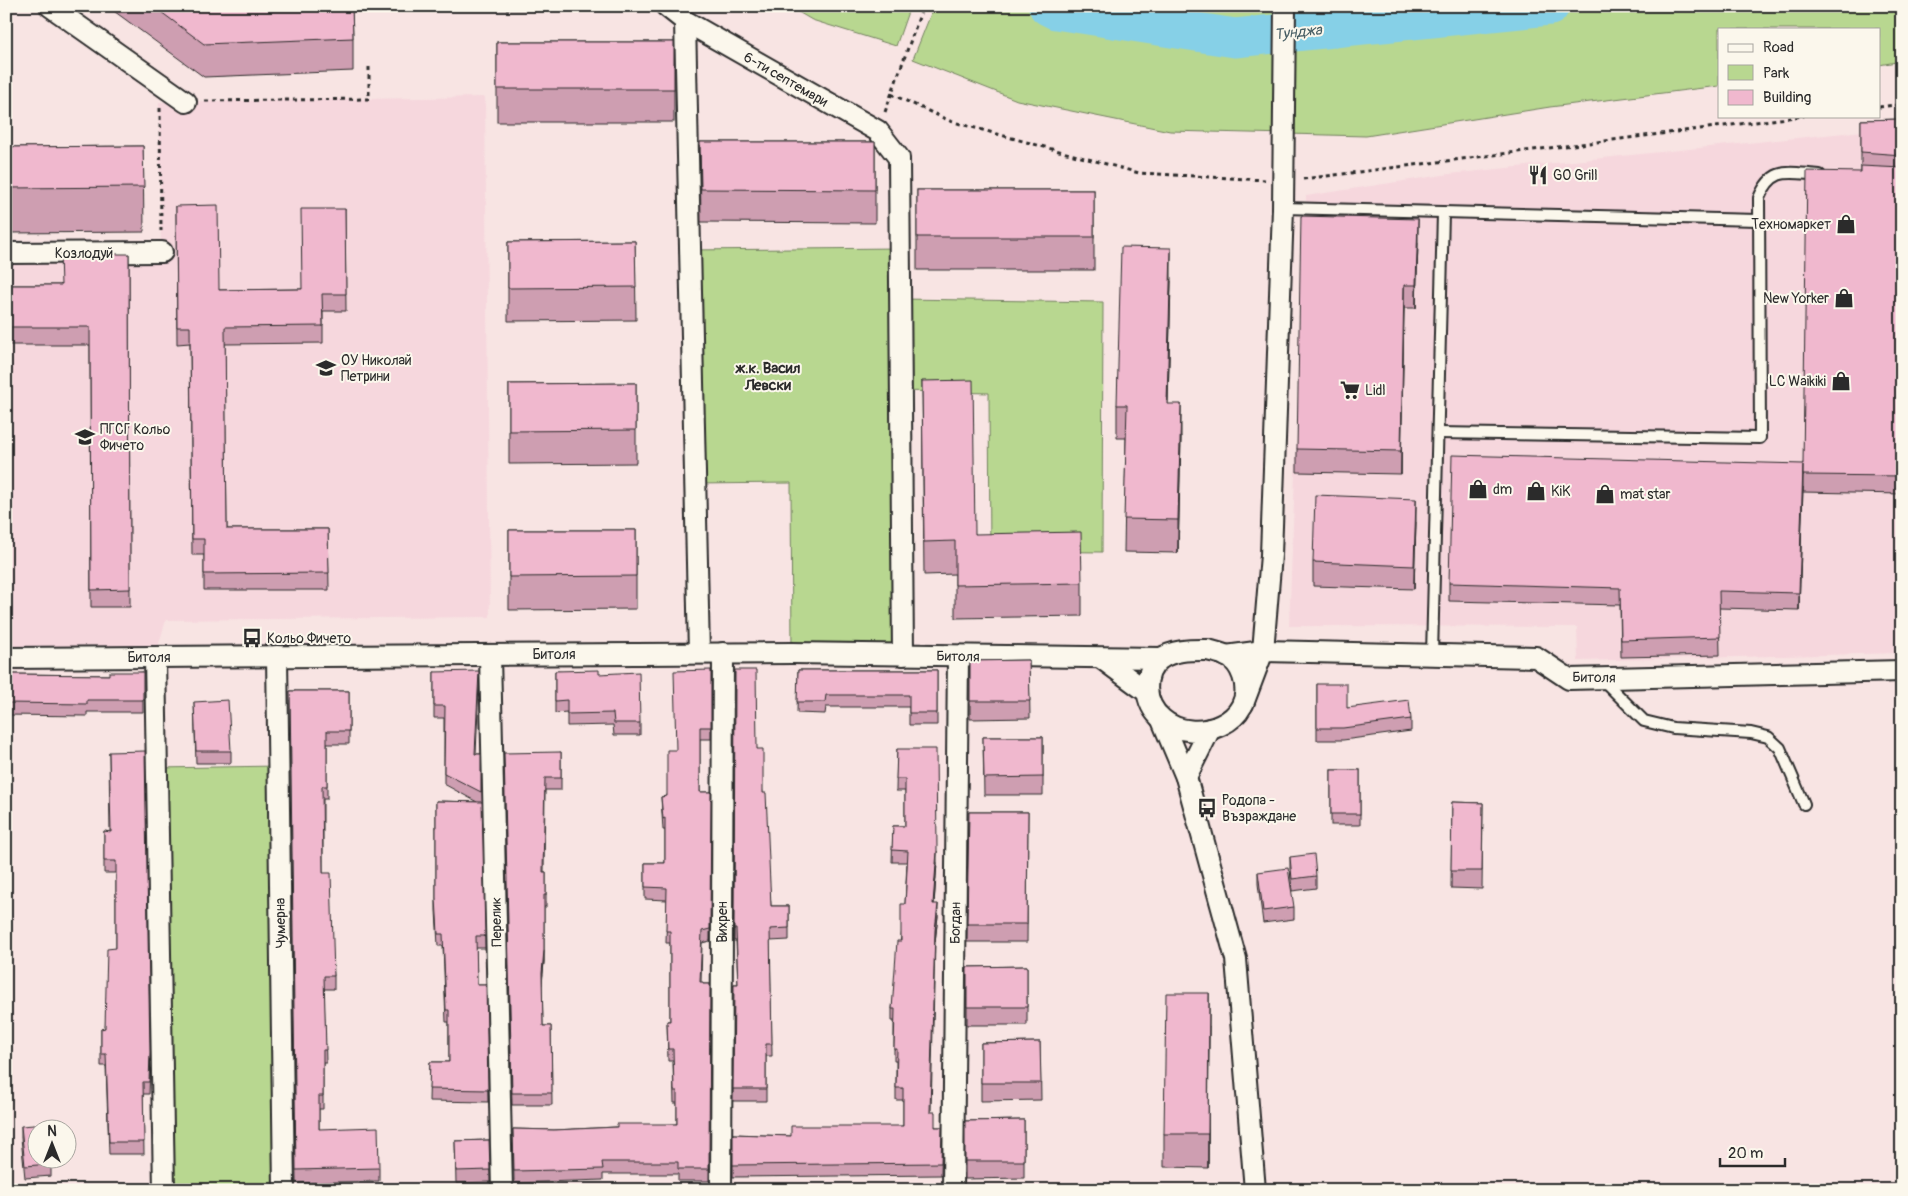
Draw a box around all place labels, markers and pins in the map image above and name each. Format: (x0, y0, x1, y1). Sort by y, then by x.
restaurant icon: GO Grill (1527, 164, 1549, 186)
place label: GO Grill (1553, 167, 1598, 184)
shop icon: Техномаркет (1835, 213, 1857, 235)
place label: Техномаркет (1751, 216, 1831, 233)
shop icon: New Yorker (1833, 287, 1855, 309)
place label: New Yorker (1763, 290, 1829, 307)
place label: ОУ Николай Петрини (341, 352, 412, 385)
school or university icon: ОУ Николай Петрини (315, 357, 337, 379)
shop icon: LC Waikiki (1830, 370, 1852, 392)
place label: LC Waikiki (1769, 373, 1826, 390)
supermarket icon: Lidl (1339, 379, 1361, 401)
place label: Lidl (1365, 382, 1386, 399)
place label: ПГСГ Кольо Фичето (100, 421, 171, 454)
school or university icon: ПГСГ Кольо Фичето (74, 426, 96, 448)
shop icon: dm (1467, 478, 1489, 500)
shop icon: KiK (1525, 480, 1547, 502)
place label: dm (1493, 481, 1512, 498)
place label: KiK (1551, 483, 1571, 500)
shop icon: mat star (1594, 483, 1616, 505)
place label: mat star (1620, 486, 1671, 503)
bus stop icon: Кольо Фичето (241, 627, 263, 649)
place label: Кольо Фичето (267, 630, 352, 647)
place label: Родопа - Възраждане (1222, 792, 1296, 825)
bus stop icon: Родопа - Възраждане (1196, 797, 1218, 819)

